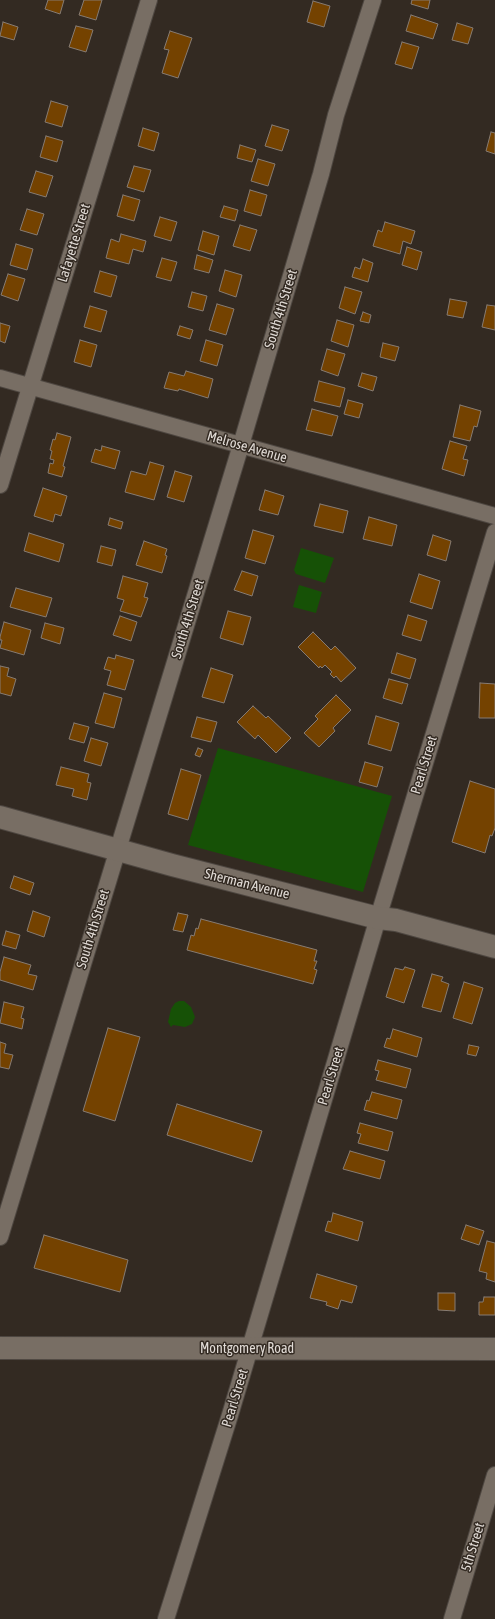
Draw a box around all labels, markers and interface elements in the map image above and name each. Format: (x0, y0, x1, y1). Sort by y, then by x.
street label: Lafayette Street (54, 202, 94, 284)
street label: South 4th Street (261, 267, 301, 351)
street label: Melrose Avenue (205, 428, 289, 466)
street label: South 4th Street (168, 577, 208, 661)
street label: Pearl Street (407, 734, 441, 796)
street label: Sherman Avenue (203, 865, 291, 903)
street label: South 4th Street (73, 887, 113, 971)
street label: Pearl Street (314, 1045, 348, 1107)
street label: Montgomery Road (200, 1341, 294, 1357)
street label: Pearl Street (218, 1367, 252, 1429)
street label: 5th Street (458, 1521, 488, 1573)

